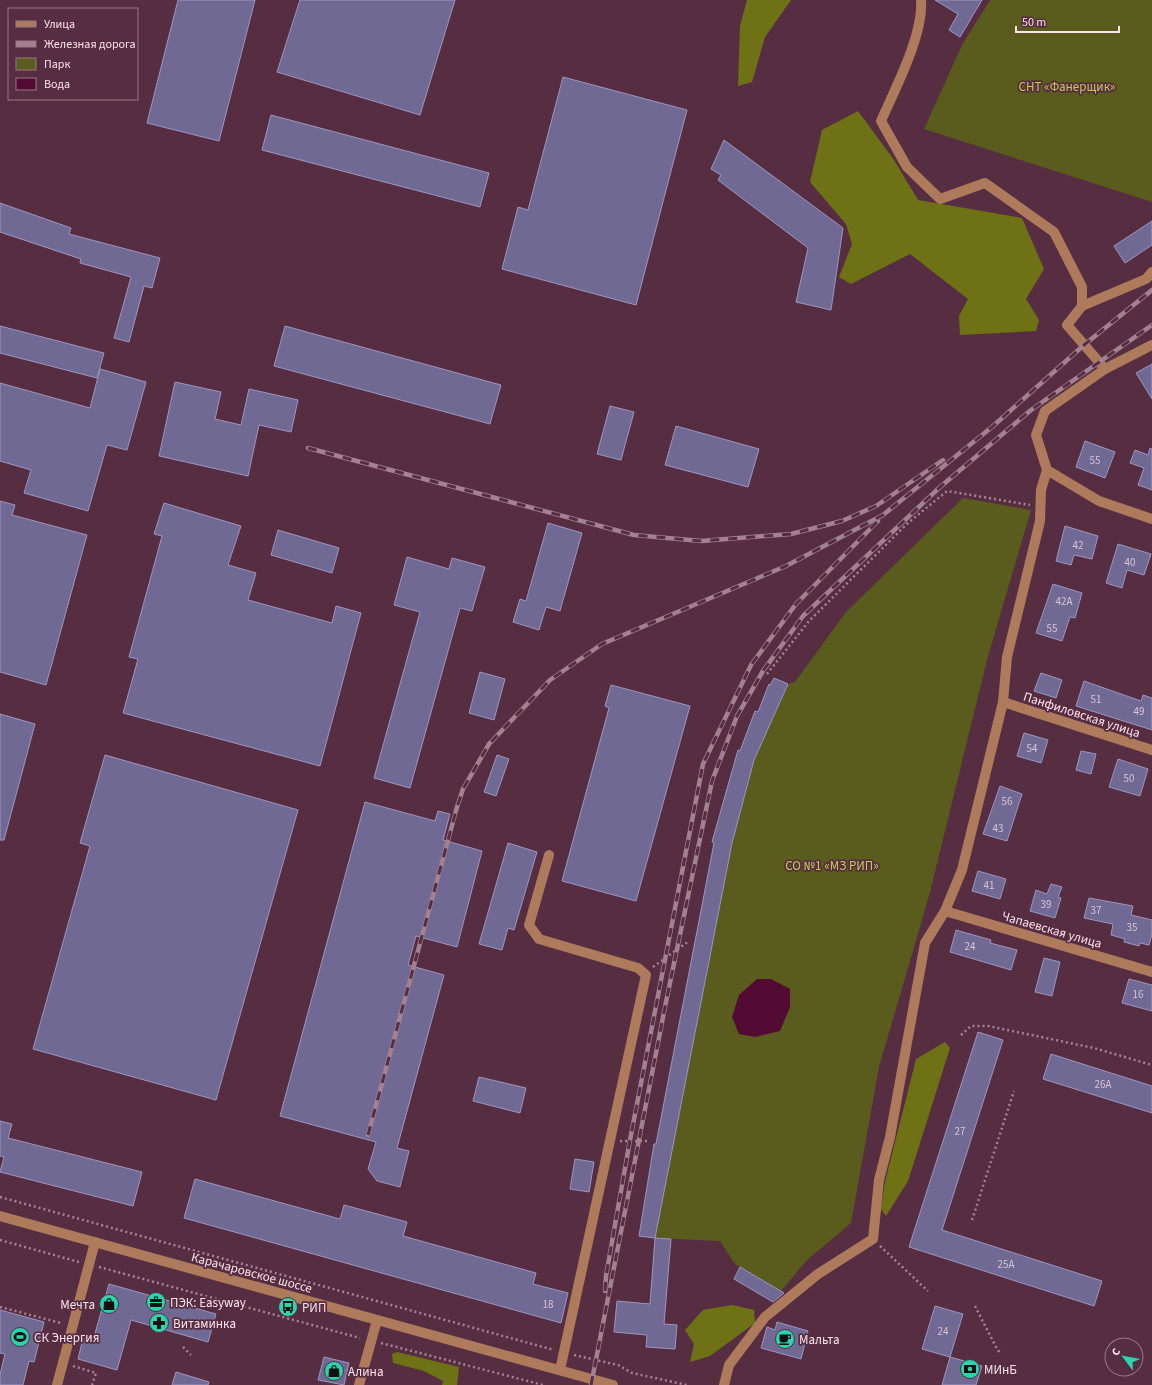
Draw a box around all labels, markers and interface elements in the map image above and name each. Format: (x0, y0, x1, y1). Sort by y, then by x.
legend (8, 8, 138, 100)
scale bar (1016, 8, 1119, 34)
text: 50 m (1022, 14, 1046, 31)
text: Улица (44, 16, 75, 33)
text: Железная дорога (44, 36, 136, 53)
text: Парк (44, 56, 70, 73)
text: Вода (44, 76, 70, 93)
park label: СНТ «Фанерщик» (1019, 78, 1115, 96)
house number: 55 (1090, 453, 1100, 468)
house number: 42 (1073, 538, 1083, 553)
house number: 40 (1125, 555, 1135, 570)
house number: 42А (1056, 594, 1072, 609)
house number: 55 (1047, 621, 1057, 636)
street label: Панфиловская улица (1021, 688, 1142, 742)
house number: 51 (1091, 692, 1101, 707)
house number: 49 (1134, 704, 1144, 719)
house number: 54 (1027, 741, 1038, 756)
house number: 50 (1124, 771, 1134, 786)
house number: 56 (1002, 794, 1013, 809)
house number: 43 (993, 821, 1003, 836)
park label: СО №1 «МЗ РИП» (785, 857, 879, 875)
house number: 41 (984, 878, 994, 893)
house number: 39 (1041, 897, 1051, 912)
house number: 37 (1091, 903, 1101, 918)
street label: Чапаевская улица (1000, 907, 1104, 953)
house number: 35 (1127, 920, 1137, 935)
house number: 24 (965, 939, 976, 954)
house number: 16 (1133, 987, 1144, 1002)
house number: 26А (1095, 1077, 1111, 1092)
house number: 27 (955, 1124, 965, 1139)
street label: Карачаровское шоссе (189, 1248, 314, 1298)
house number: 25А (998, 1257, 1014, 1272)
office icon: ПЭК: Easyway (145, 1291, 167, 1313)
shop icon: Мечта (98, 1293, 120, 1315)
place label: ПЭК: Easyway (170, 1294, 246, 1312)
place label: Мечта (60, 1296, 95, 1314)
bus stop icon: РИП (277, 1296, 299, 1318)
house number: 18 (543, 1297, 554, 1312)
place label: РИП (302, 1299, 326, 1317)
pharmacy icon: Витаминка (148, 1312, 170, 1334)
place label: Витаминка (173, 1315, 236, 1333)
house number: 24 (938, 1324, 949, 1339)
sports icon: СК Энергия (9, 1326, 31, 1348)
cafe icon: Мальта (774, 1328, 796, 1350)
place label: СК Энергия (34, 1329, 99, 1347)
place label: Мальта (799, 1331, 840, 1349)
north arrow (1104, 1337, 1144, 1377)
text: С (1108, 1345, 1124, 1359)
bank icon: МИнБ (959, 1358, 981, 1380)
shop icon: Алина (323, 1360, 345, 1382)
place label: МИнБ (984, 1361, 1017, 1379)
place label: Алина (348, 1363, 383, 1381)

